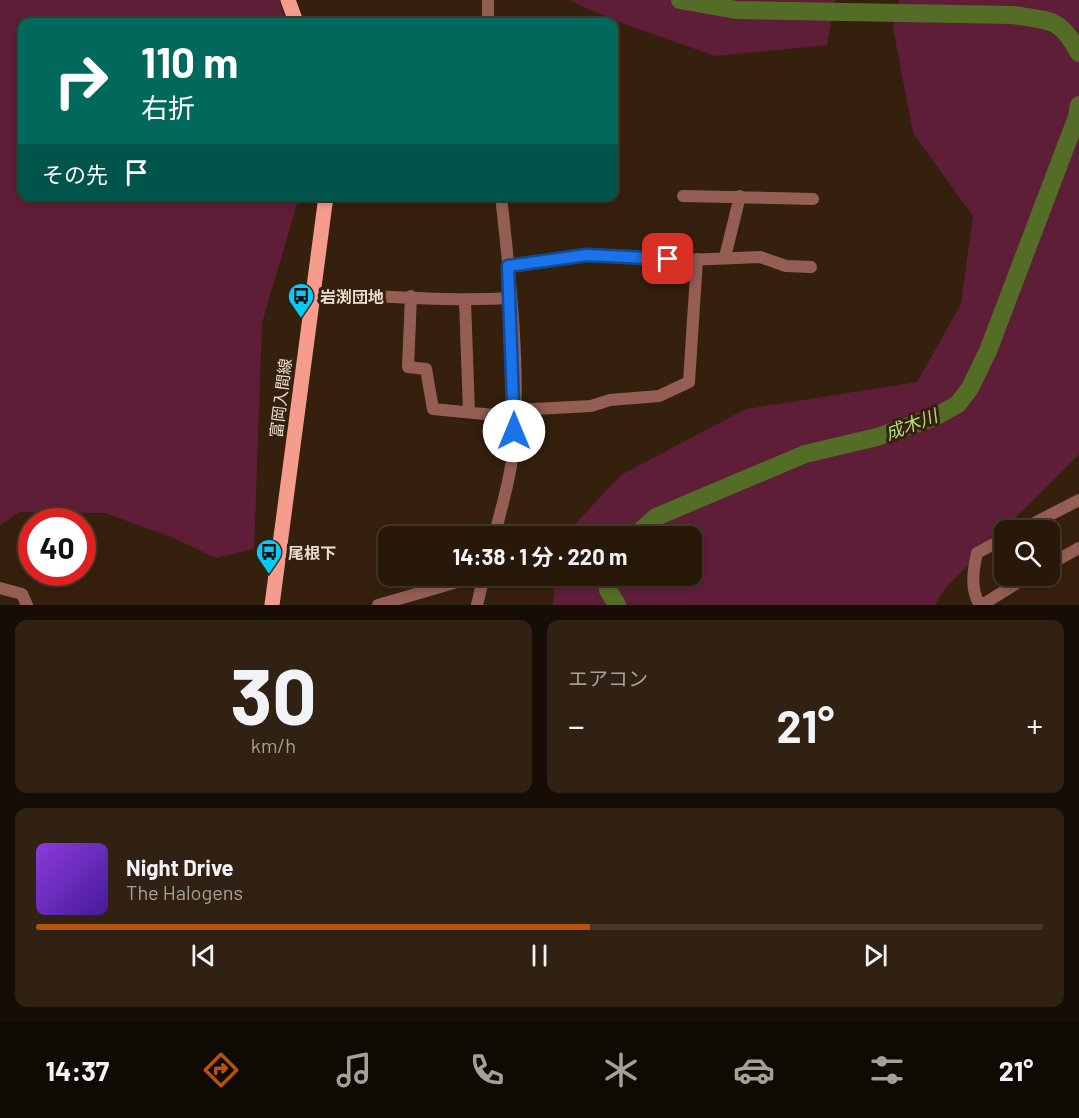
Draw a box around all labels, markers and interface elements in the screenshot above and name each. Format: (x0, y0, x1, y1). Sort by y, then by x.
text: 110 m (141, 36, 238, 86)
icon: right (42, 42, 120, 120)
text: 右折 (141, 91, 195, 123)
icon: arrive (120, 156, 153, 189)
text: その先 (42, 161, 108, 187)
pin (642, 233, 693, 284)
icon: arrive (651, 242, 684, 275)
bus stop icon: 岩渕団地 (286, 281, 316, 319)
place label: 岩渕団地 (320, 287, 384, 306)
street label: 富岡入間線 (266, 357, 294, 439)
position arrow (482, 399, 546, 463)
water label: 成木川 (882, 403, 942, 444)
speed limit sign: 40 (18, 508, 96, 586)
map controls (994, 520, 1060, 586)
button: search (994, 520, 1060, 586)
bus stop icon: 尾根下 (254, 537, 284, 575)
place label: 尾根下 (288, 543, 336, 562)
text: 14:38 · 1 分 · 220 m (453, 543, 627, 569)
text: 30 (230, 647, 317, 741)
text: エアコン (568, 666, 648, 690)
text: 21° (777, 698, 834, 752)
text: − (568, 705, 585, 745)
text: + (1027, 705, 1043, 745)
text: km/h (251, 733, 296, 757)
text: Night Drive (126, 854, 234, 880)
text: The Halogens (126, 880, 243, 904)
icon: previous (187, 939, 220, 972)
icon: pause (523, 939, 556, 972)
icon: next (859, 939, 892, 972)
icon: directions (200, 1049, 242, 1091)
icon: music (333, 1049, 375, 1091)
icon: phone (466, 1049, 508, 1091)
icon: climate (600, 1049, 642, 1091)
icon: car (733, 1049, 775, 1091)
icon: filters (866, 1049, 908, 1091)
text: 14:37 (46, 1054, 109, 1086)
text: 21° (999, 1054, 1033, 1086)

